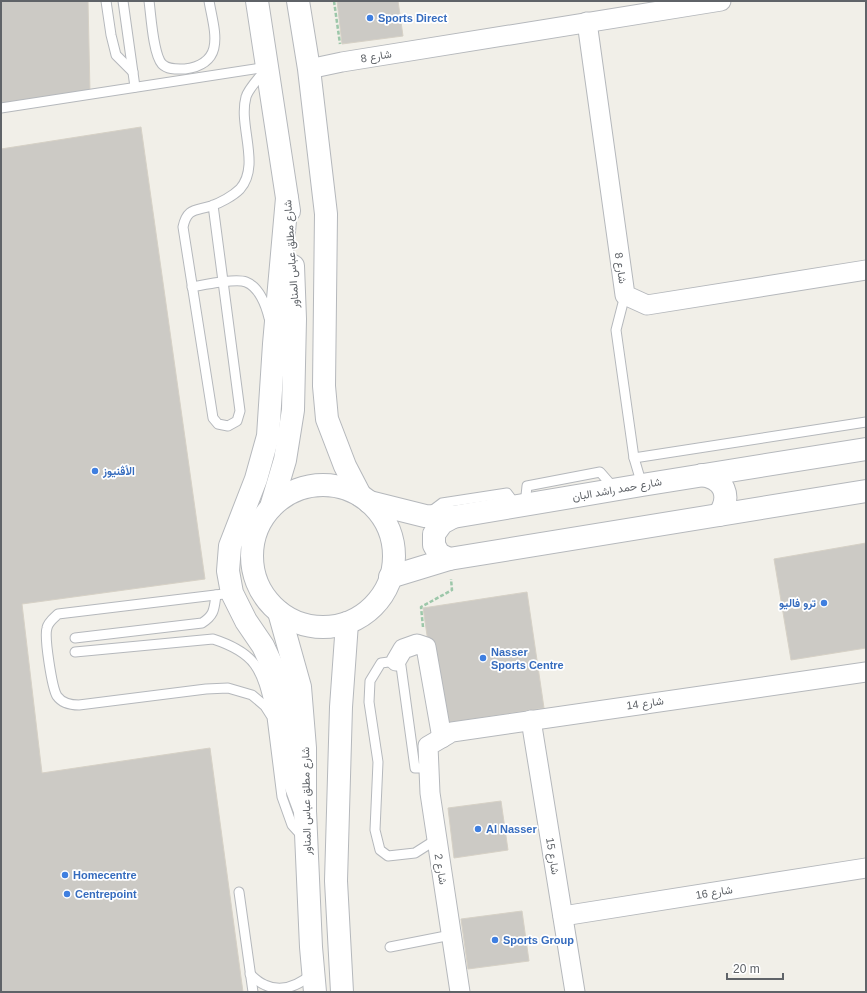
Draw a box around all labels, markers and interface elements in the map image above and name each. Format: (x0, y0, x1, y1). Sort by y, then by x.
place label: Sports Direct (378, 12, 447, 24)
marker: Sports Direct (365, 13, 375, 23)
street label: شارع 8 (360, 48, 393, 66)
street label: شارع مطلق عباس المناور (281, 199, 303, 309)
street label: شارع 8 (611, 252, 629, 285)
place label: الأڤنيوز (102, 465, 135, 478)
marker: الأڤنيوز (90, 466, 100, 476)
street label: شارع حمد راشد البان (571, 475, 663, 505)
place label: ترو فاليو (779, 597, 817, 610)
marker: ترو فاليو (819, 598, 829, 608)
place label: Nasser Sports Centre (491, 646, 564, 671)
marker: Nasser Sports Centre (478, 653, 488, 663)
street label: شارع 14 (626, 694, 665, 714)
street label: شارع مطلق عباس المناور (299, 746, 315, 856)
place label: Al Nasser (486, 823, 537, 835)
marker: Al Nasser (473, 824, 483, 834)
street label: شارع 15 (542, 837, 562, 876)
street label: شارع 2 (431, 853, 449, 886)
place label: Homecentre (73, 869, 137, 881)
marker: Homecentre (60, 870, 70, 880)
street label: شارع 16 (695, 883, 734, 903)
place label: Centrepoint (75, 888, 137, 900)
marker: Centrepoint (62, 889, 72, 899)
place label: Sports Group (503, 934, 574, 946)
marker: Sports Group (490, 935, 500, 945)
scale bar (727, 955, 783, 981)
text: 20 m (733, 962, 760, 976)

